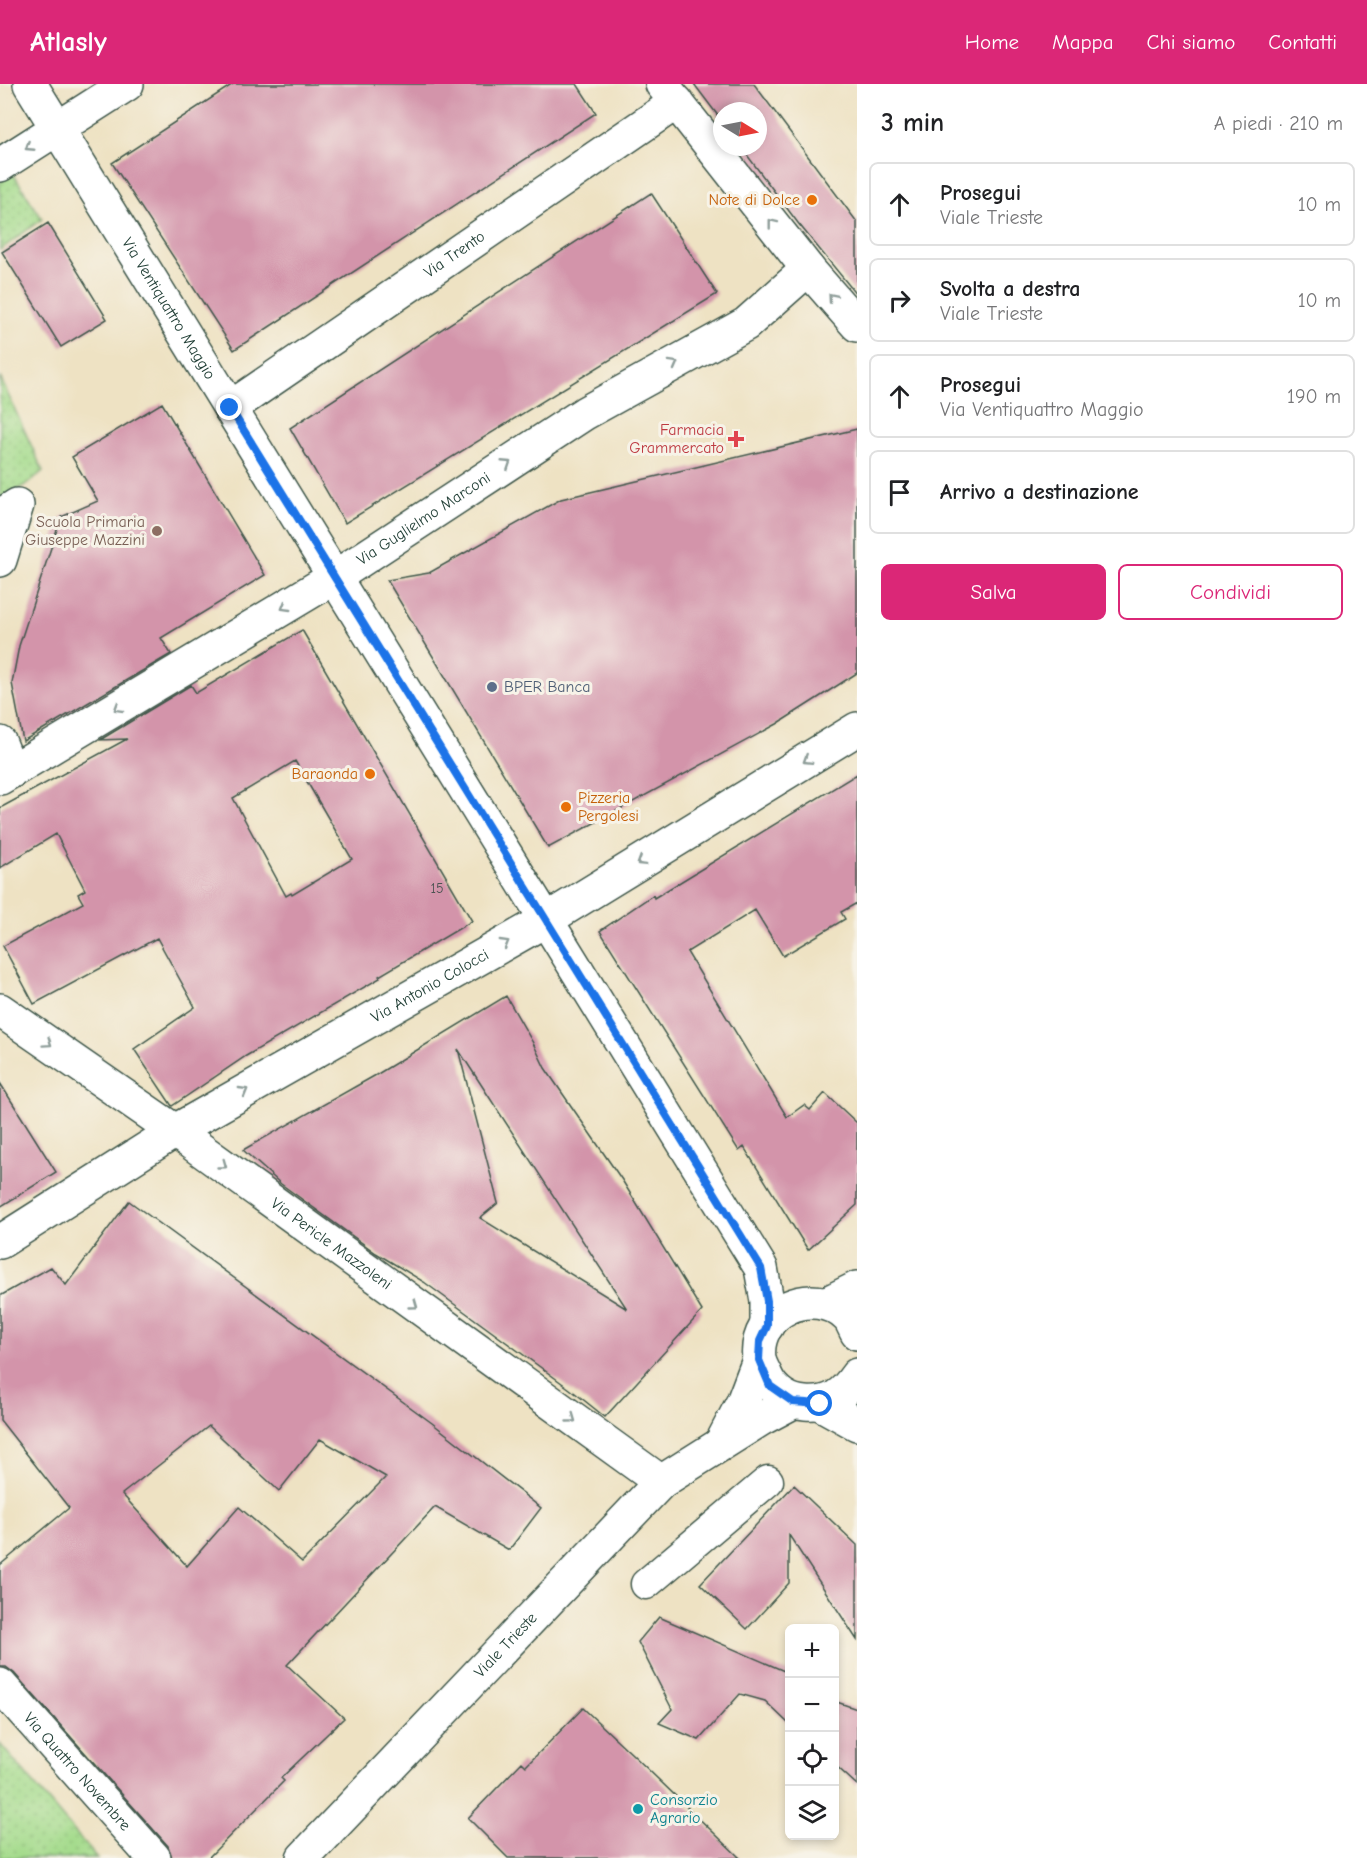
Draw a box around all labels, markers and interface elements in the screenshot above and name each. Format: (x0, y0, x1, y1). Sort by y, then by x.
text: Atlasly (30, 26, 107, 58)
text: Home (965, 30, 1019, 54)
text: Mappa (1052, 30, 1114, 54)
text: Chi siamo (1147, 30, 1235, 54)
text: Contatti (1268, 30, 1337, 54)
north arrow (713, 102, 767, 156)
text: 3 min (881, 108, 944, 138)
text: A piedi · 210 m (1214, 112, 1343, 135)
one-way arrow (25, 139, 35, 151)
text: Prosegui (940, 180, 1021, 206)
icon: ahead (883, 188, 916, 221)
place label: Note di Dolce (708, 191, 800, 209)
marker: Note di Dolce (805, 193, 819, 207)
text: 10 m (1298, 193, 1341, 216)
text: Viale Trieste (940, 206, 1043, 229)
one-way arrow (768, 218, 779, 229)
street label: Via Trento (421, 227, 488, 281)
street label: Via Ventiquattro Maggio (118, 234, 219, 383)
text: Svolta a destra (940, 276, 1081, 302)
icon: right (883, 284, 916, 317)
text: 10 m (1298, 289, 1341, 312)
one-way arrow (828, 293, 839, 304)
text: Viale Trieste (940, 302, 1043, 325)
one-way arrow (668, 360, 678, 371)
text: Prosegui (940, 372, 1021, 398)
icon: ahead (883, 380, 916, 413)
text: 190 m (1287, 385, 1341, 408)
route end (216, 394, 242, 420)
text: Via Ventiquattro Maggio (940, 398, 1144, 421)
place label: Farmacia Grammercato (629, 421, 724, 457)
marker: Farmacia Grammercato (729, 432, 743, 446)
one-way arrow (500, 460, 511, 471)
street label: Via Guglielmo Marconi (353, 469, 494, 569)
icon: arrive (883, 476, 916, 509)
text: Arrivo a destinazione (940, 479, 1139, 505)
place label: Scuola Primaria Giuseppe Mazzini (25, 513, 145, 549)
marker: Scuola Primaria Giuseppe Mazzini (150, 524, 164, 538)
button: Salva (881, 564, 1106, 620)
button: Condividi (1118, 564, 1343, 620)
one-way arrow (281, 600, 291, 612)
place label: BPER Banca (504, 678, 590, 696)
marker: BPER Banca (485, 680, 499, 694)
one-way arrow (114, 701, 124, 712)
one-way arrow (803, 752, 813, 764)
place label: Baraonda (291, 765, 358, 783)
marker: Baraonda (363, 767, 377, 781)
place label: Pizzeria Pergolesi (578, 789, 639, 825)
marker: Pizzeria Pergolesi (559, 800, 573, 814)
one-way arrow (637, 854, 647, 866)
house number: 15 (430, 880, 444, 897)
one-way arrow (499, 939, 509, 951)
street label: Via Antonio Colocci (368, 946, 492, 1027)
one-way arrow (42, 1036, 53, 1047)
one-way arrow (238, 1087, 249, 1099)
one-way arrow (216, 1158, 227, 1169)
street label: Via Pericle Mazzoleni (267, 1194, 395, 1293)
one-way arrow (408, 1297, 419, 1308)
route start (806, 1390, 832, 1416)
one-way arrow (565, 1412, 576, 1423)
street label: Viale Trieste (471, 1609, 541, 1681)
map controls (785, 1624, 839, 1840)
button: + (785, 1624, 839, 1678)
button: − (785, 1678, 839, 1732)
street label: Via Quattro Novembre (20, 1709, 134, 1834)
button: locate (785, 1732, 839, 1786)
button: layers (785, 1786, 839, 1840)
place label: Consorzio Agrario (650, 1791, 718, 1827)
marker: Consorzio Agrario (631, 1802, 645, 1816)

